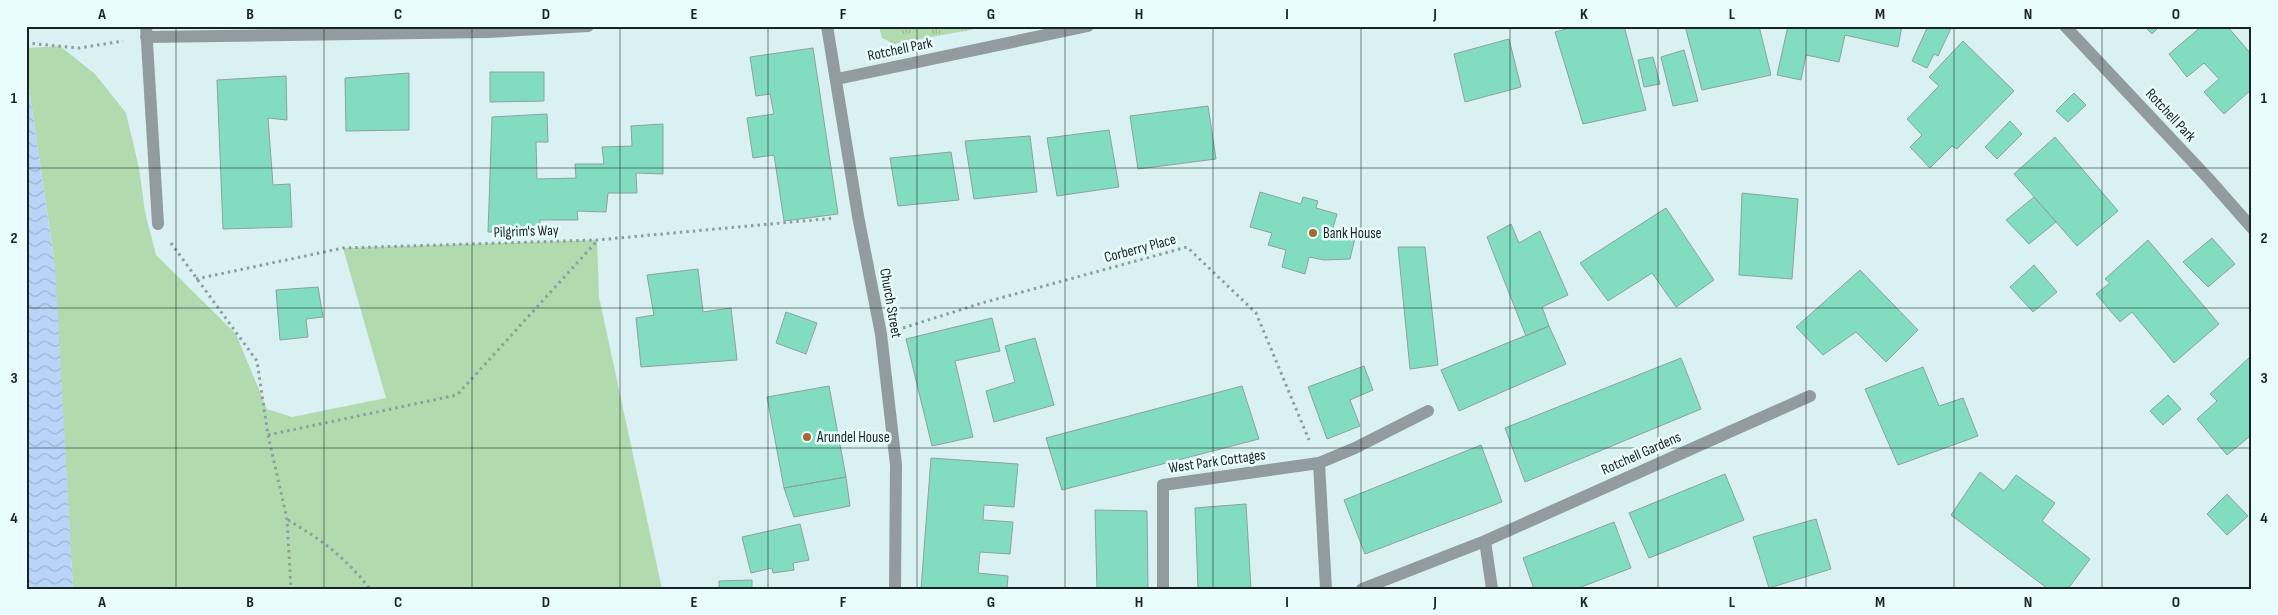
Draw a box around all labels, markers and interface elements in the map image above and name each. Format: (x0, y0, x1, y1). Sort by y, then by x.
text: A (97, 5, 106, 24)
text: B (246, 5, 254, 24)
text: C (394, 5, 402, 24)
text: D (542, 5, 550, 24)
text: E (691, 5, 698, 24)
text: F (840, 5, 847, 24)
text: G (987, 5, 995, 24)
text: H (1135, 5, 1143, 24)
text: I (1285, 5, 1289, 24)
text: J (1432, 5, 1437, 24)
text: K (1580, 5, 1588, 24)
text: L (1729, 5, 1736, 24)
text: M (1875, 5, 1885, 24)
text: N (2024, 5, 2032, 24)
text: O (2172, 5, 2180, 24)
street label: Rotchell Park (866, 33, 935, 66)
street label: Rotchell Park (2141, 85, 2200, 146)
text: 1 (11, 89, 18, 108)
text: 1 (2261, 89, 2268, 108)
street label: Pilgrim's Way (493, 221, 559, 242)
place label: Bank House (1323, 224, 1382, 243)
marker: Bank House (1307, 227, 1319, 239)
text: 2 (10, 229, 18, 248)
text: 2 (2260, 229, 2268, 248)
street label: Corberry Place (1102, 230, 1178, 267)
street label: Church Street (875, 267, 906, 340)
text: 3 (10, 369, 18, 388)
text: 3 (2260, 369, 2268, 388)
street label: Rotchell Gardens (1598, 427, 1684, 479)
place label: Arundel House (816, 428, 890, 447)
marker: Arundel House (801, 431, 813, 443)
street label: West Park Cottages (1167, 445, 1267, 478)
text: 4 (10, 509, 18, 528)
text: 4 (2260, 509, 2268, 528)
text: A (97, 593, 106, 612)
text: B (246, 593, 254, 612)
text: C (394, 593, 402, 612)
text: D (542, 593, 550, 612)
text: E (691, 593, 698, 612)
text: F (840, 593, 847, 612)
text: G (987, 593, 995, 612)
text: H (1135, 593, 1143, 612)
text: I (1285, 593, 1289, 612)
text: J (1432, 593, 1437, 612)
text: K (1580, 593, 1588, 612)
text: L (1729, 593, 1736, 612)
text: M (1875, 593, 1885, 612)
text: N (2024, 593, 2032, 612)
text: O (2172, 593, 2180, 612)

